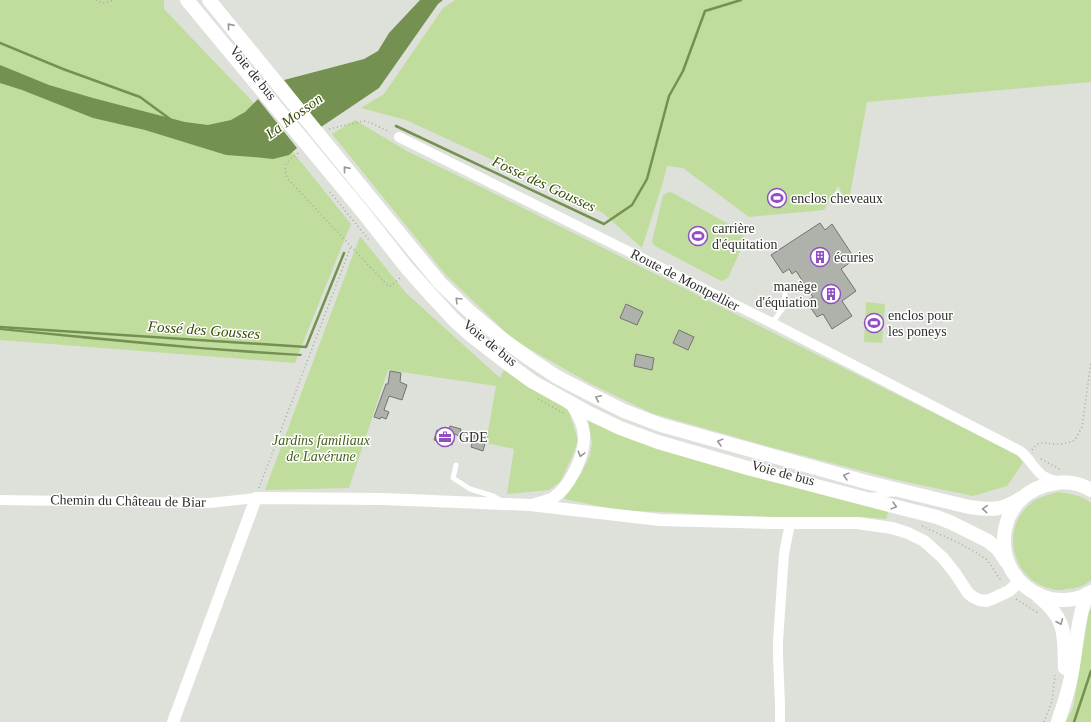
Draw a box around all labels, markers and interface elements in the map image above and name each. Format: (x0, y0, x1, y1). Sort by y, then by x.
one-way arrow (227, 23, 234, 30)
street label: Voie de bus (227, 43, 279, 103)
water label: La Mosson (262, 90, 326, 143)
water label: Fossé des Gousses (489, 153, 599, 215)
one-way arrow (344, 166, 351, 173)
sports icon: enclos cheveaux (766, 187, 788, 209)
place label: enclos cheveaux (791, 191, 883, 206)
place label: carrière d'équitation (712, 221, 778, 252)
sports icon: carrière d'équitation (687, 225, 709, 247)
street label: Route de Montpellier (628, 246, 742, 314)
building icon: écuries (809, 246, 831, 268)
place label: écuries (834, 250, 874, 265)
place label: manège d'équiation (755, 279, 817, 310)
building icon: manège d'équiation (820, 283, 842, 305)
one-way arrow (455, 297, 463, 305)
place label: enclos pour les poneys (888, 308, 953, 339)
sports icon: enclos pour les poneys (863, 312, 885, 334)
street label: Voie de bus (460, 317, 520, 369)
water label: Fossé des Gousses (146, 318, 261, 342)
one-way arrow (595, 395, 602, 403)
office icon: GDE (434, 426, 456, 448)
place label: GDE (459, 430, 488, 445)
park label: Jardins familiaux de Lavérune (272, 433, 371, 464)
one-way arrow (717, 438, 724, 447)
one-way arrow (577, 450, 586, 457)
street label: Voie de bus (750, 457, 816, 489)
one-way arrow (842, 472, 849, 481)
street label: Chemin du Château de Biar (50, 492, 206, 510)
one-way arrow (891, 501, 898, 510)
one-way arrow (982, 504, 988, 513)
one-way arrow (1055, 618, 1063, 626)

